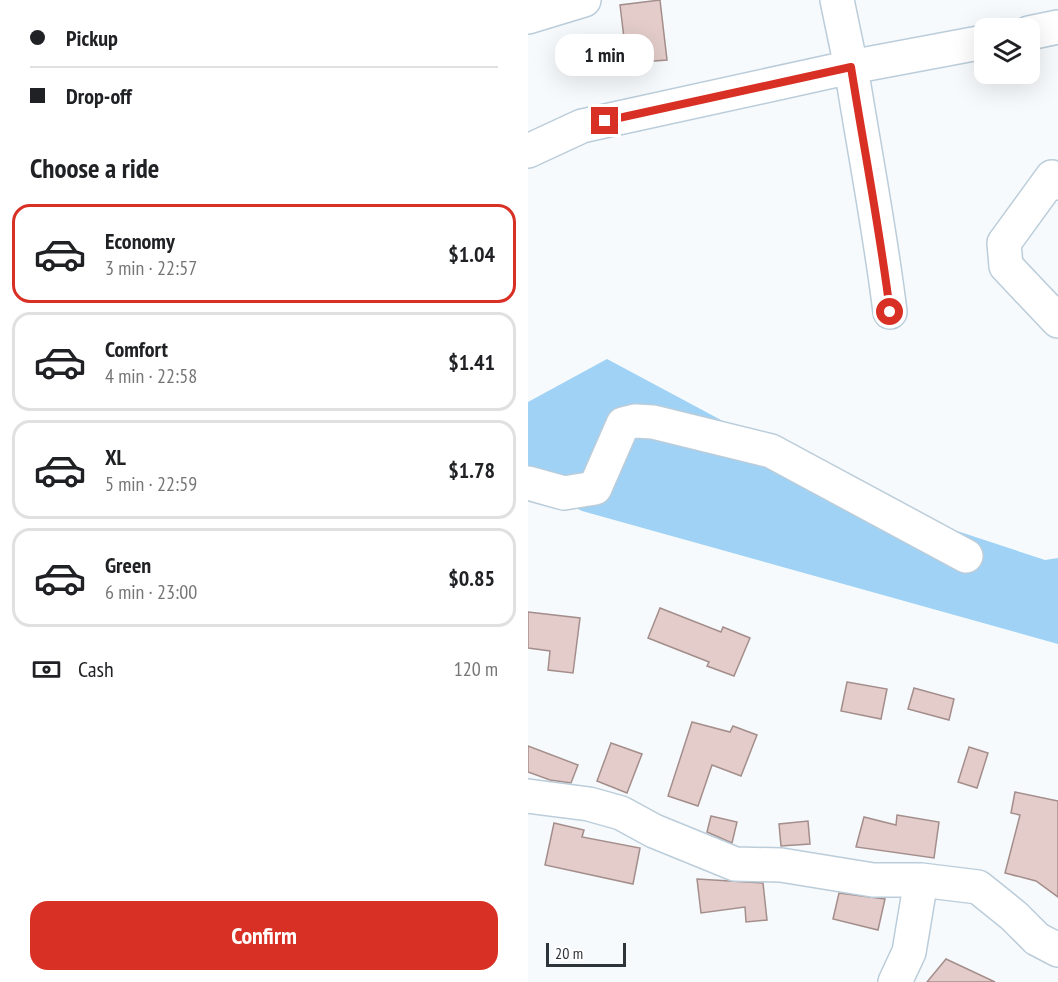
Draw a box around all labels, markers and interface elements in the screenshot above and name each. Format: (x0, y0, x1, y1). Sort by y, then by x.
map controls (974, 18, 1040, 84)
button: layers (974, 18, 1040, 84)
text: Pickup (66, 24, 118, 52)
callout: 1 min (556, 34, 655, 76)
text: 1 min (584, 42, 625, 68)
text: Drop-off (66, 82, 132, 110)
route end (591, 107, 618, 134)
text: Choose a ride (30, 151, 159, 185)
icon: car (33, 227, 87, 281)
text: Economy (105, 227, 175, 255)
text: $1.04 (448, 240, 495, 268)
text: 3 min · 22:57 (105, 255, 197, 281)
route start (876, 298, 903, 325)
icon: car (33, 335, 87, 389)
text: Comfort (105, 335, 168, 363)
text: $1.41 (448, 348, 495, 376)
text: 4 min · 22:58 (105, 363, 197, 389)
icon: car (33, 443, 87, 497)
text: XL (105, 443, 126, 471)
text: $1.78 (448, 456, 495, 484)
text: 5 min · 22:59 (105, 471, 197, 497)
icon: car (33, 551, 87, 605)
text: Green (105, 551, 151, 579)
text: $0.85 (448, 564, 495, 592)
text: 6 min · 23:00 (105, 579, 197, 605)
icon: cash (30, 653, 63, 686)
text: Cash (78, 655, 114, 683)
text: 120 m (454, 656, 498, 682)
button: Confirm (30, 901, 498, 970)
scale bar (546, 940, 626, 968)
text: 20 m (555, 943, 583, 963)

